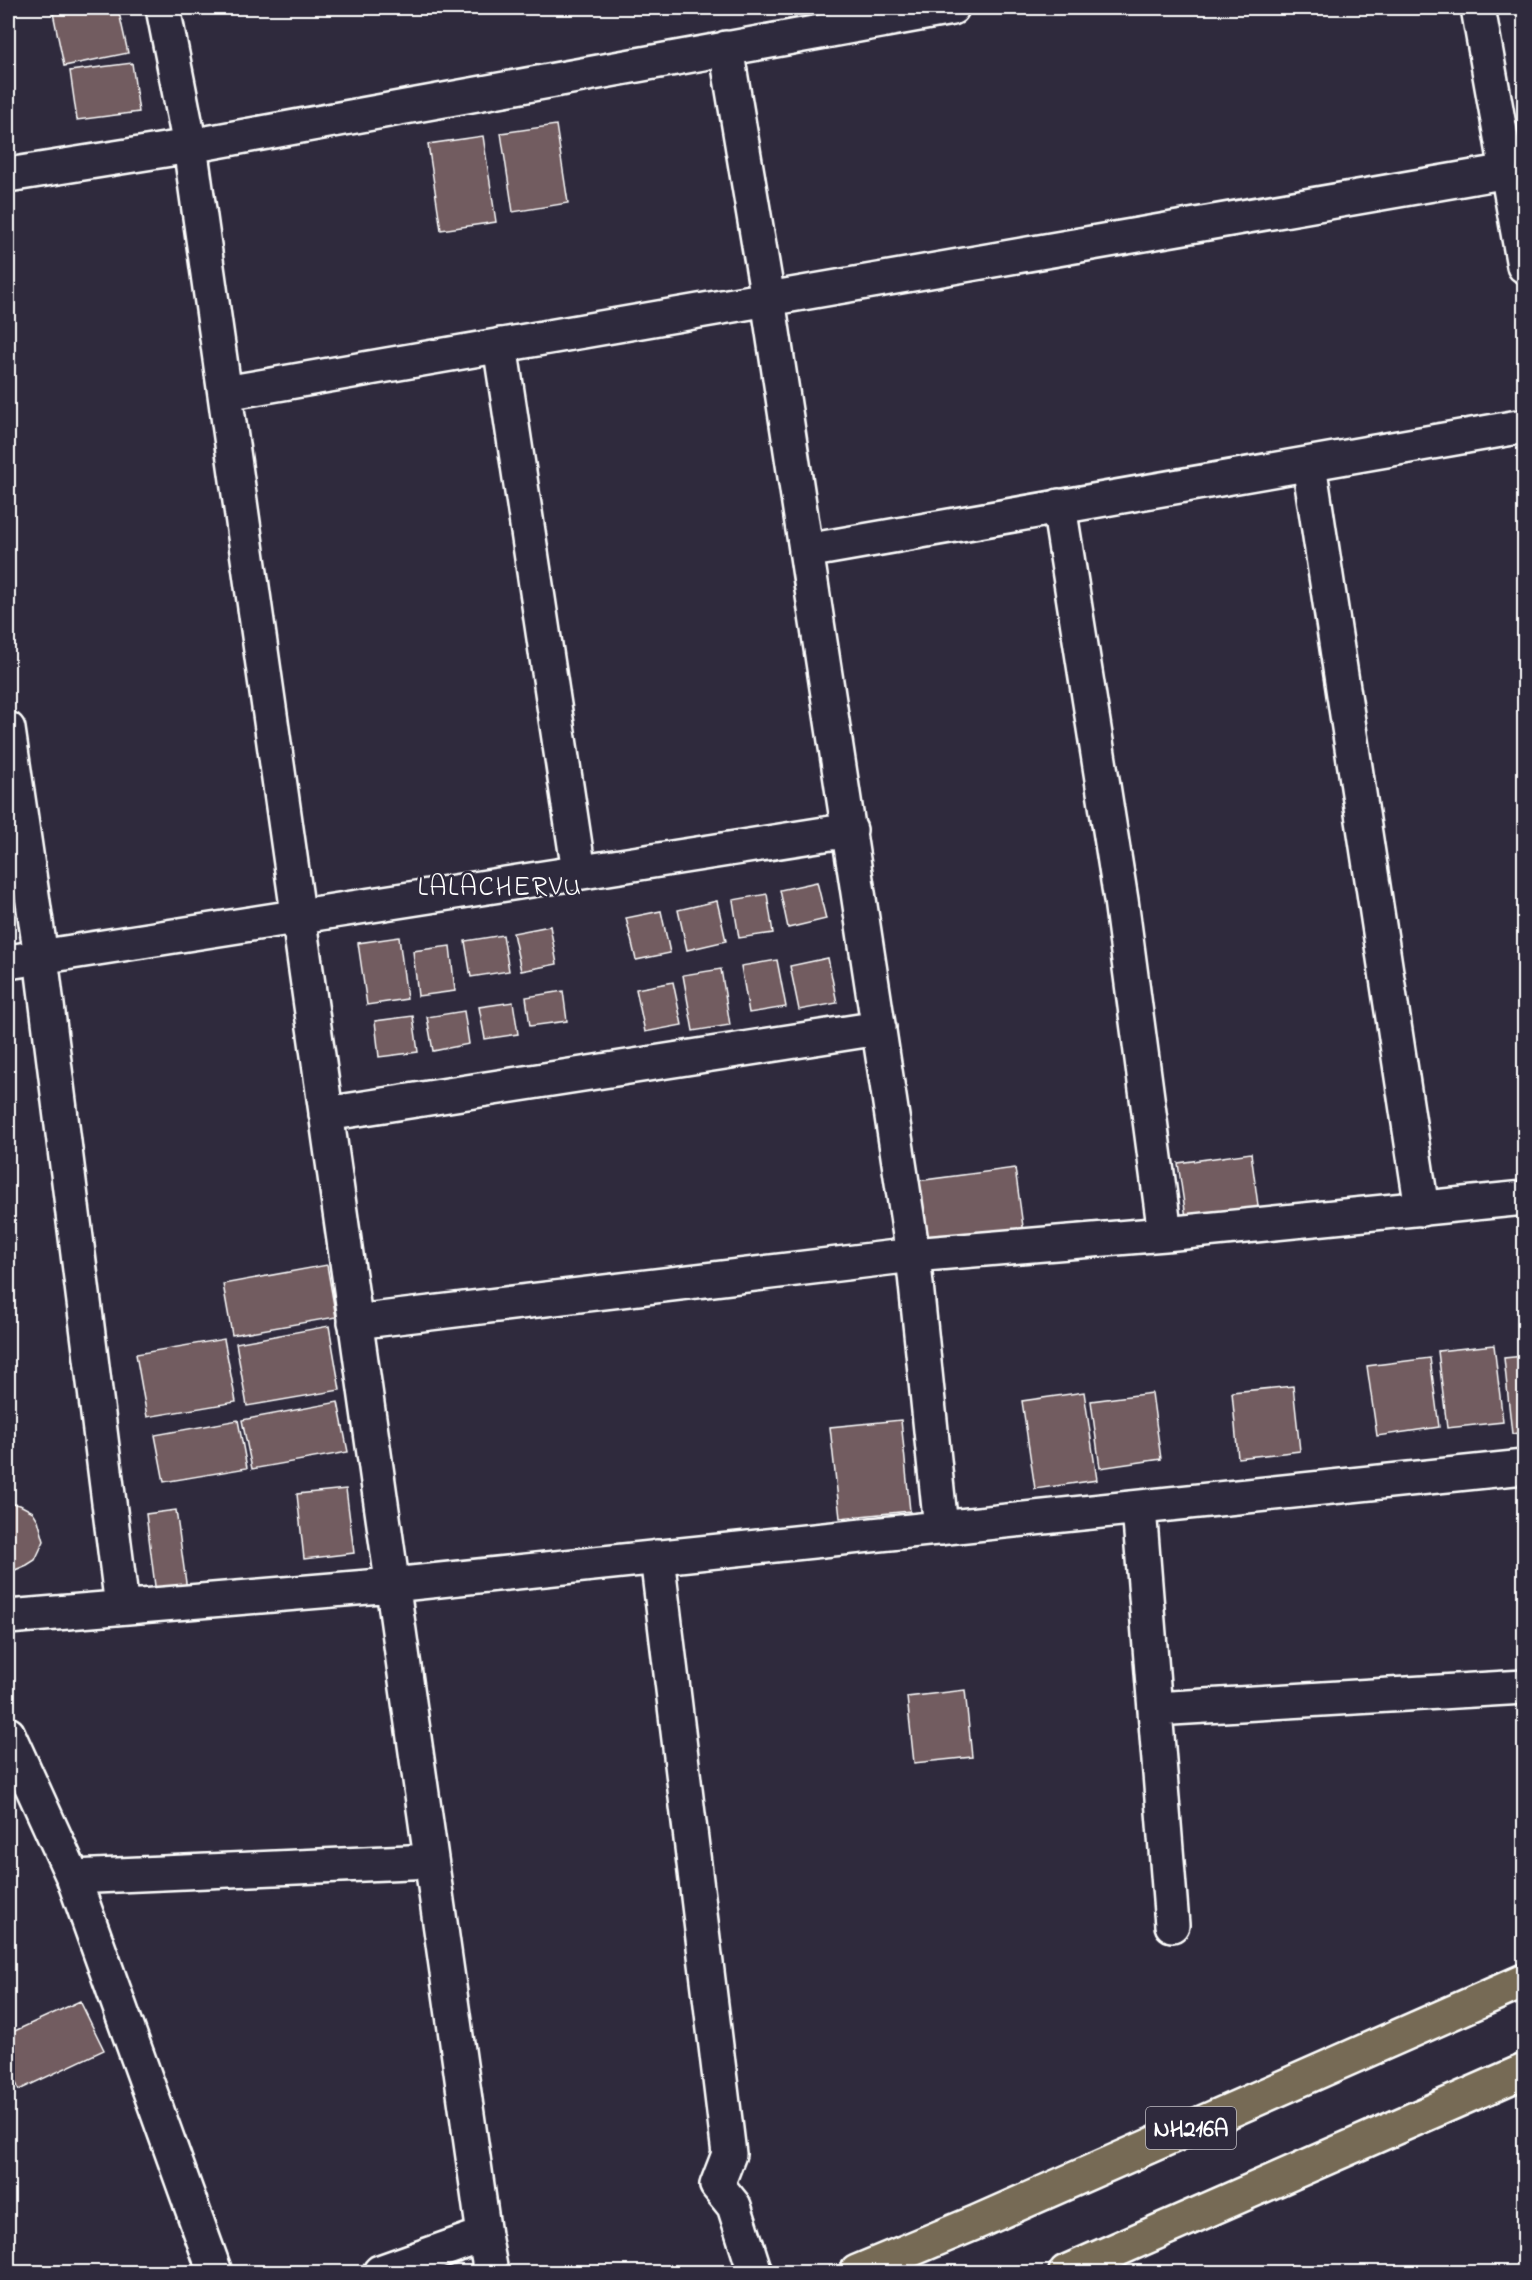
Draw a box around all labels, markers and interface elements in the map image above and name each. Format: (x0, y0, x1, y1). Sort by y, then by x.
district label: LALACHERVU (417, 868, 583, 909)
road number: NH216A (1146, 2107, 1236, 2149)

